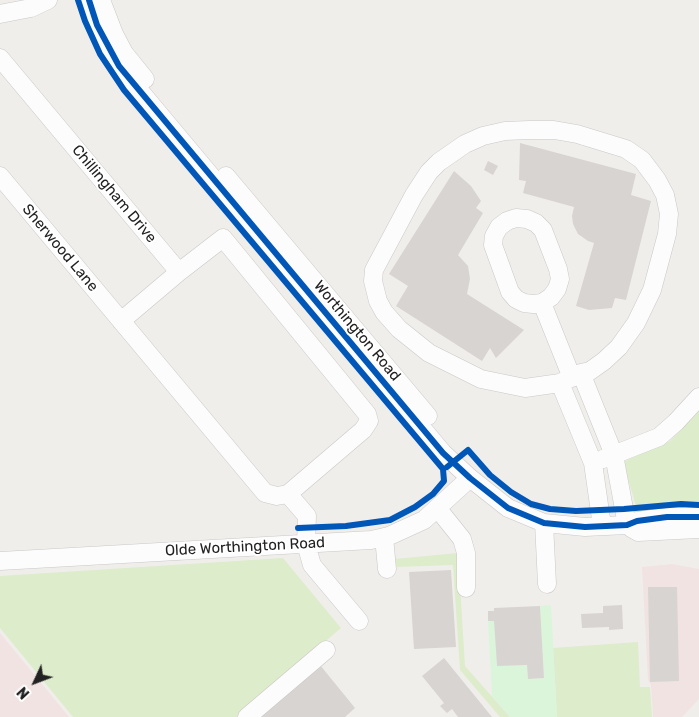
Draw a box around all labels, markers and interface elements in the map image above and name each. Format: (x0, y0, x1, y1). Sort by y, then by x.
street label: Chillingham Drive (68, 141, 160, 247)
street label: Sherwood Lane (18, 201, 102, 295)
street label: Worthington Road (310, 277, 404, 385)
street label: Olde Worthington Road (165, 534, 325, 560)
north arrow (10, 657, 60, 707)
text: N (14, 683, 33, 702)

